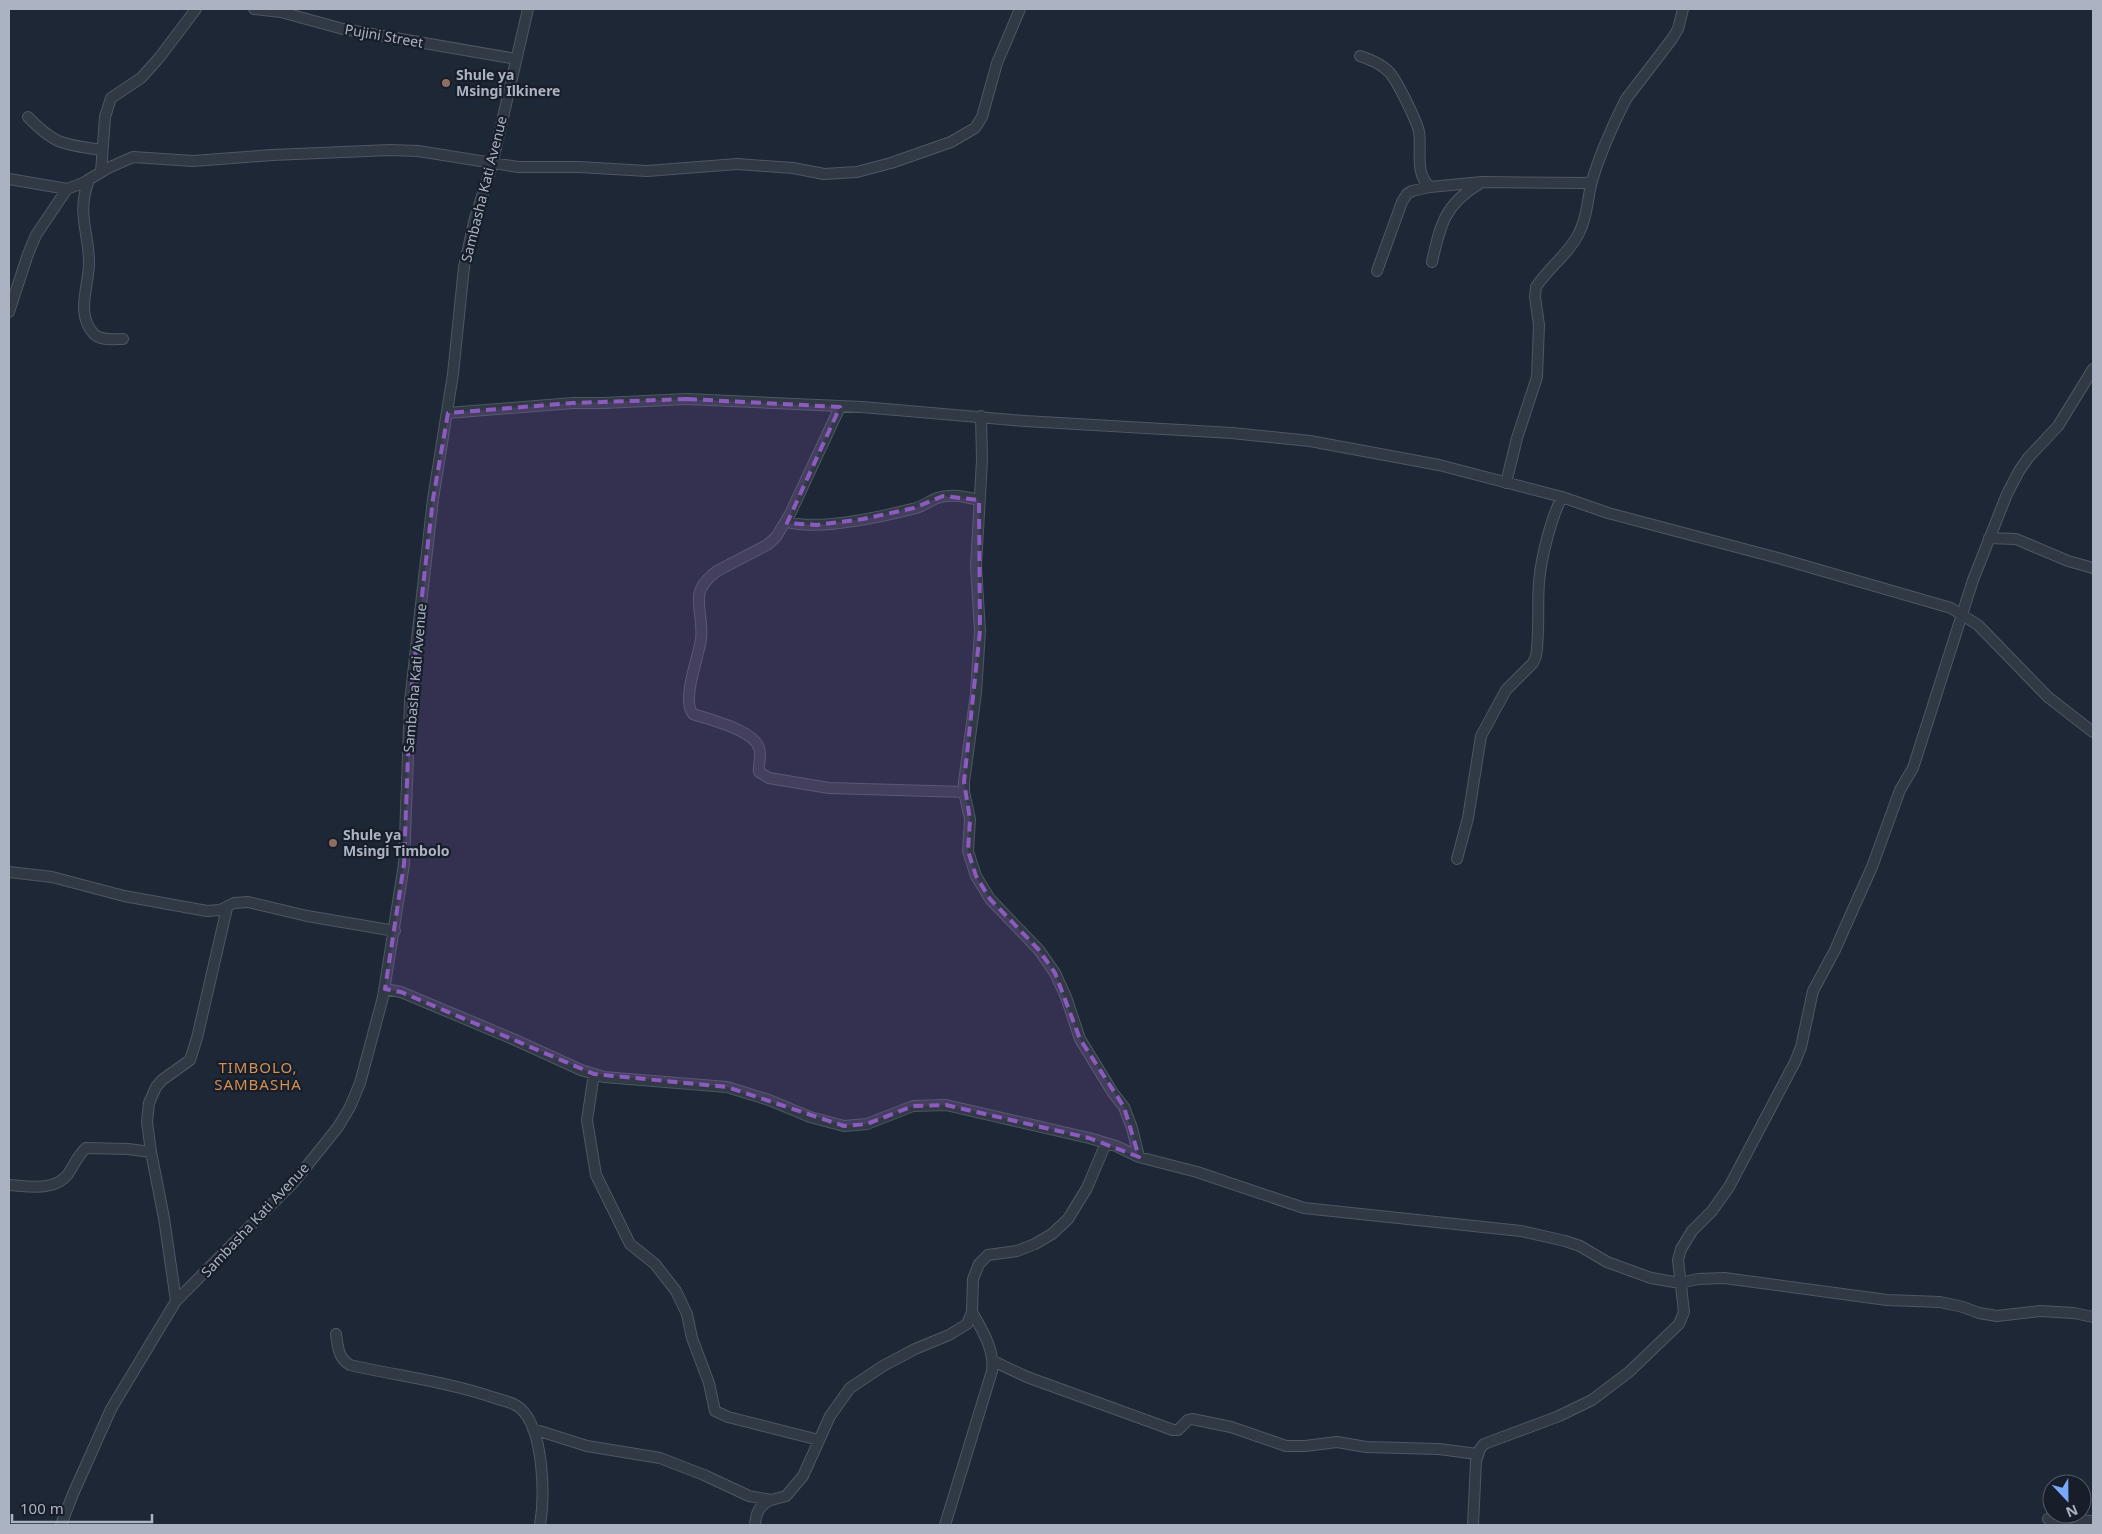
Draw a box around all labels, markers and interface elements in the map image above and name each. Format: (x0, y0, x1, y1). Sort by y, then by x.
street label: Pujini Street (343, 19, 425, 52)
place label: Shule ya Msingi Ilkinere (456, 65, 560, 100)
marker: Shule ya Msingi Ilkinere (440, 77, 452, 89)
street label: Sambasha Kati Avenue (456, 114, 511, 264)
street label: Sambasha Kati Avenue (399, 602, 431, 753)
place label: Shule ya Msingi Timbolo (343, 825, 450, 860)
marker: Shule ya Msingi Timbolo (327, 837, 339, 849)
district label: TIMBOLO, SAMBASHA (214, 1057, 302, 1094)
street label: Sambasha Kati Avenue (197, 1158, 313, 1281)
north arrow (2042, 1474, 2092, 1524)
scale bar (12, 1492, 152, 1524)
text: 100 m (20, 1498, 64, 1518)
text: N (2063, 1501, 2081, 1522)

